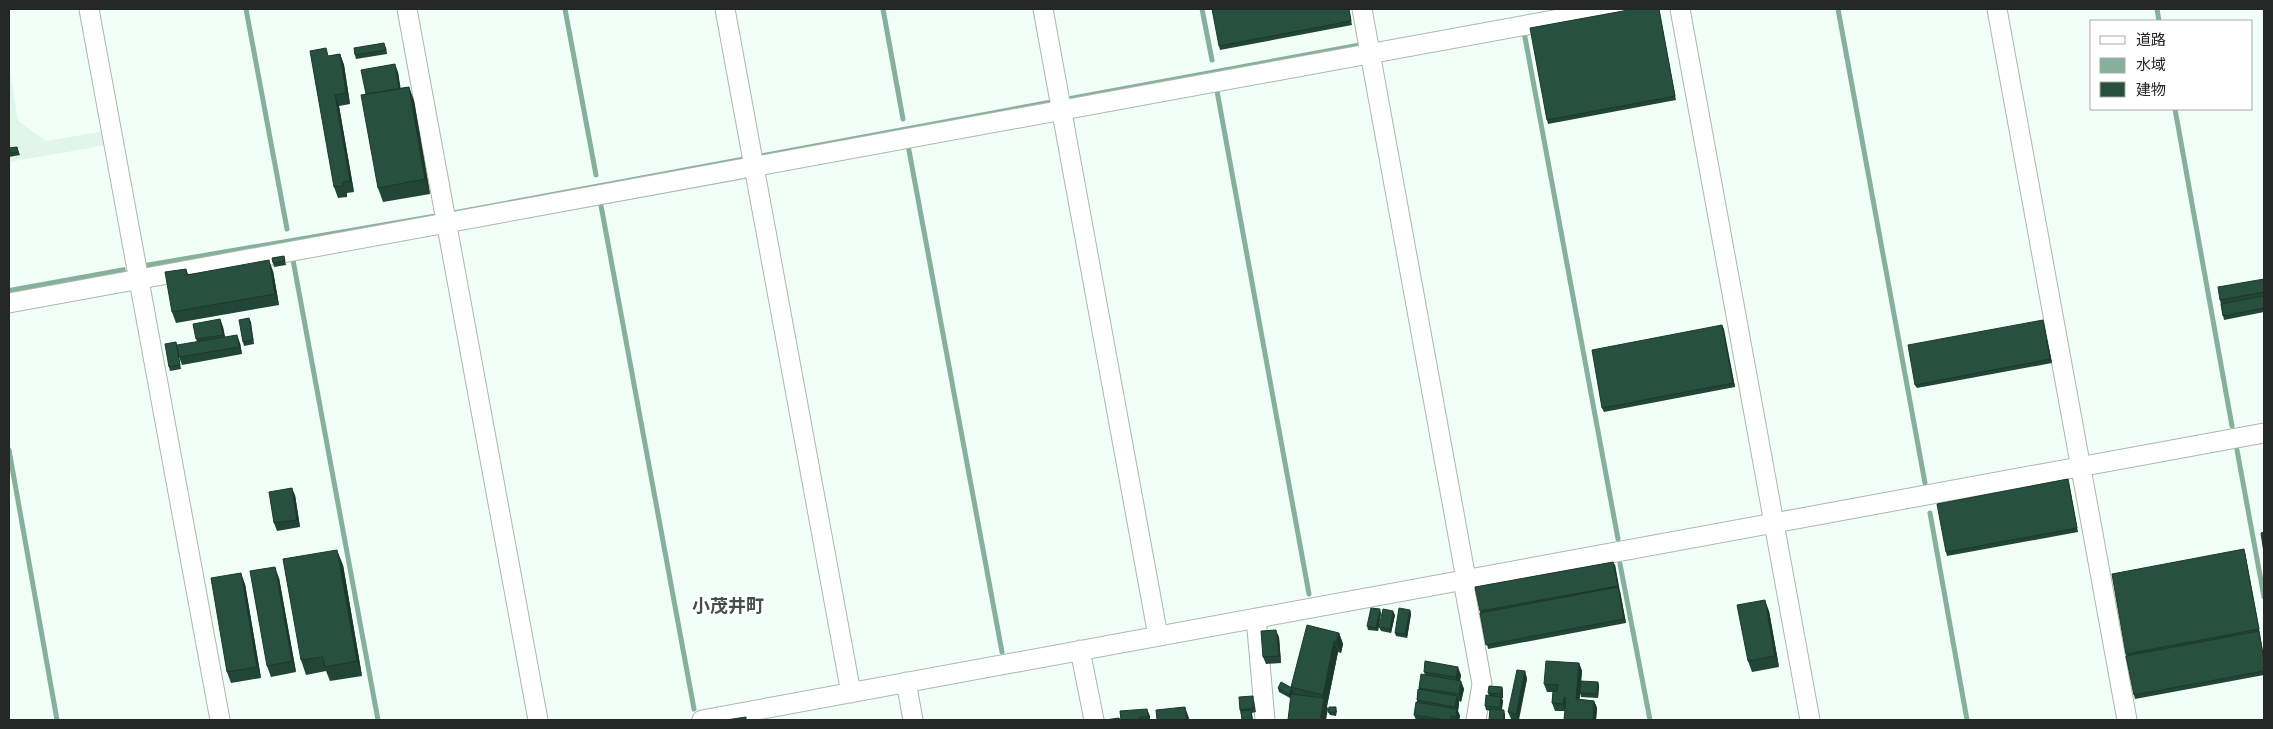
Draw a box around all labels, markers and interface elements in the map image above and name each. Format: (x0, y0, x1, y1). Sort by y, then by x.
legend (2090, 20, 2253, 110)
text: 道路 (2136, 31, 2166, 49)
text: 水域 (2136, 56, 2166, 74)
text: 建物 (2136, 81, 2166, 99)
district label: 小茂井町 (692, 595, 764, 616)

